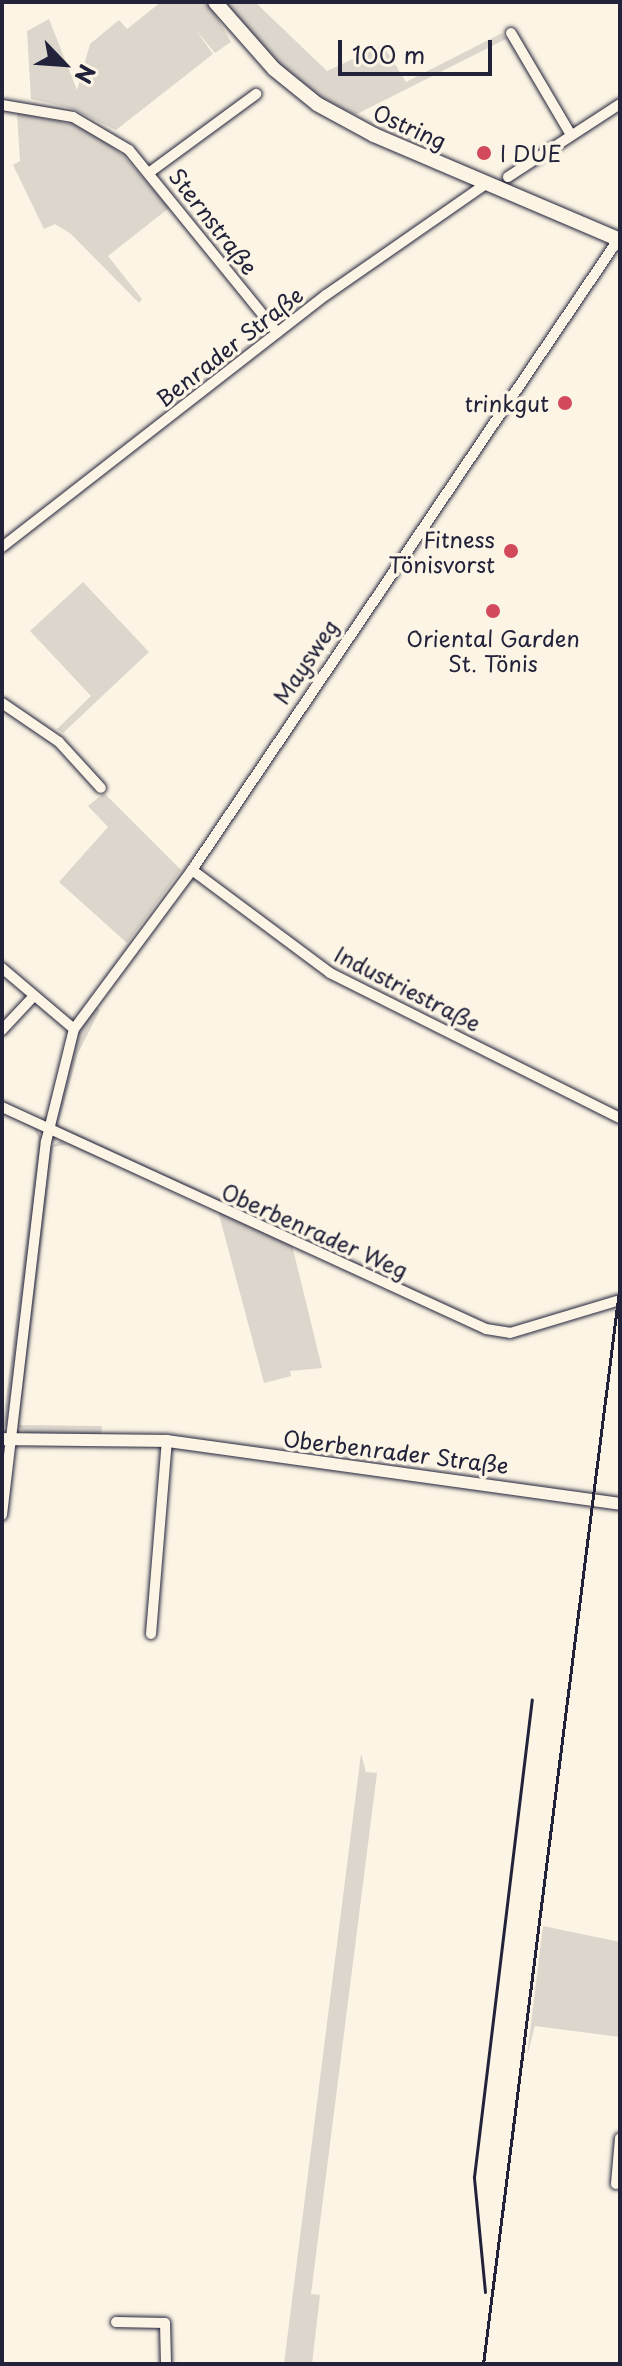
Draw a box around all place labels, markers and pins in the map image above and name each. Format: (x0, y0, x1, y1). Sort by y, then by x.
place label: I DUE (500, 140, 562, 166)
marker: I DUE (475, 144, 493, 162)
place label: trinkgut (465, 390, 549, 416)
marker: trinkgut (556, 394, 574, 412)
place label: Fitness Tönisvorst (388, 525, 495, 576)
marker: Fitness Tönisvorst (502, 542, 520, 560)
marker: Oriental Garden St. Tönis (484, 602, 502, 620)
place label: Oriental Garden St. Tönis (407, 624, 579, 676)

